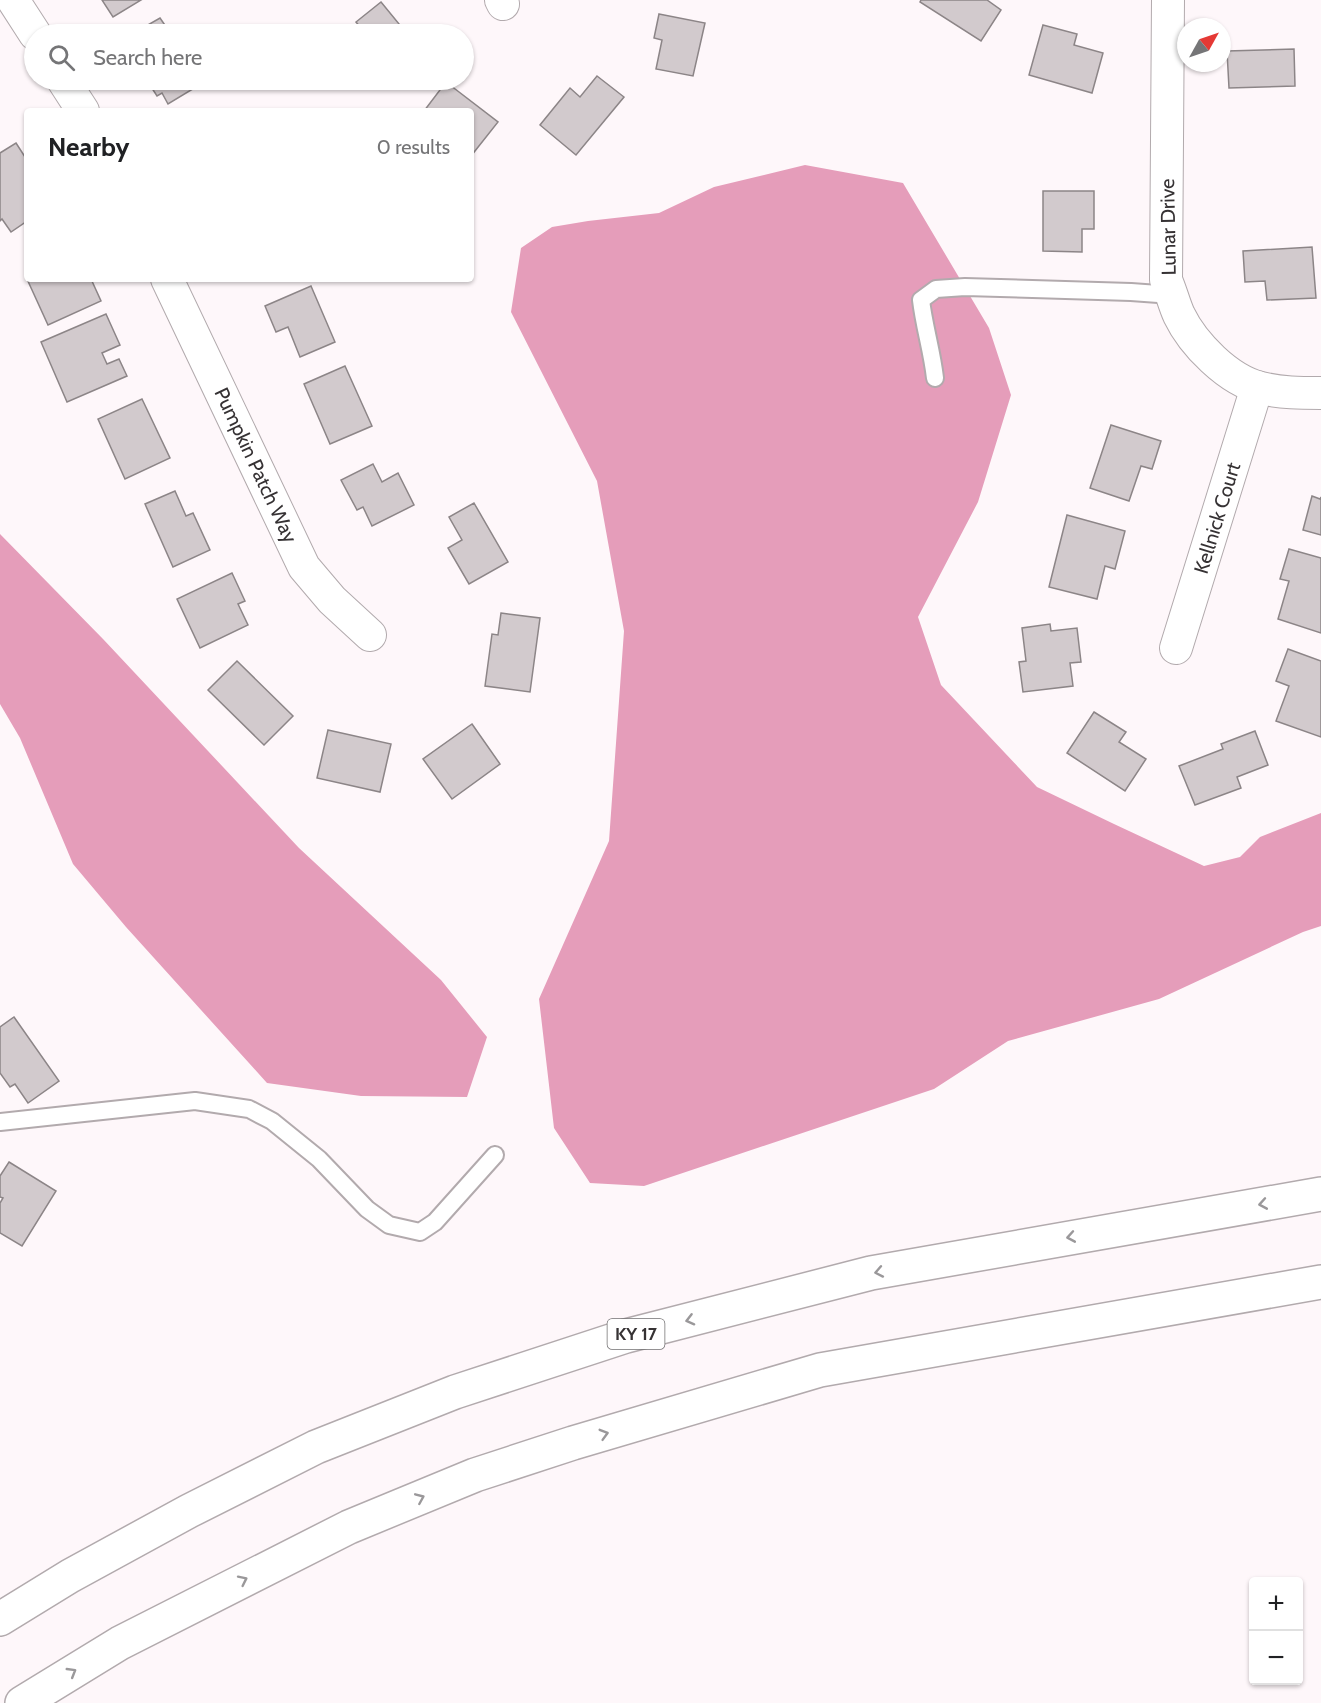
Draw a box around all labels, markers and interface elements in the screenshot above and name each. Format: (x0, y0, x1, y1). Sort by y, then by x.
north arrow (1177, 18, 1231, 72)
search box (24, 24, 474, 90)
icon: search (45, 41, 78, 74)
text: Search here (93, 44, 202, 71)
text: Nearby (48, 131, 129, 163)
text: 0 results (377, 135, 450, 159)
street label: Lunar Drive (1155, 178, 1181, 276)
street label: Pumpkin Patch Way (210, 384, 302, 546)
street label: Kellnick Court (1189, 459, 1245, 576)
one-way arrow (1259, 1197, 1268, 1209)
one-way arrow (1067, 1230, 1077, 1243)
one-way arrow (875, 1265, 885, 1278)
one-way arrow (686, 1312, 696, 1325)
road number: KY 17 (608, 1319, 664, 1349)
one-way arrow (598, 1429, 609, 1441)
one-way arrow (414, 1493, 425, 1505)
one-way arrow (237, 1575, 248, 1587)
map controls (1249, 1577, 1303, 1685)
button: + (1249, 1577, 1303, 1631)
button: − (1249, 1631, 1303, 1685)
one-way arrow (66, 1668, 76, 1680)

